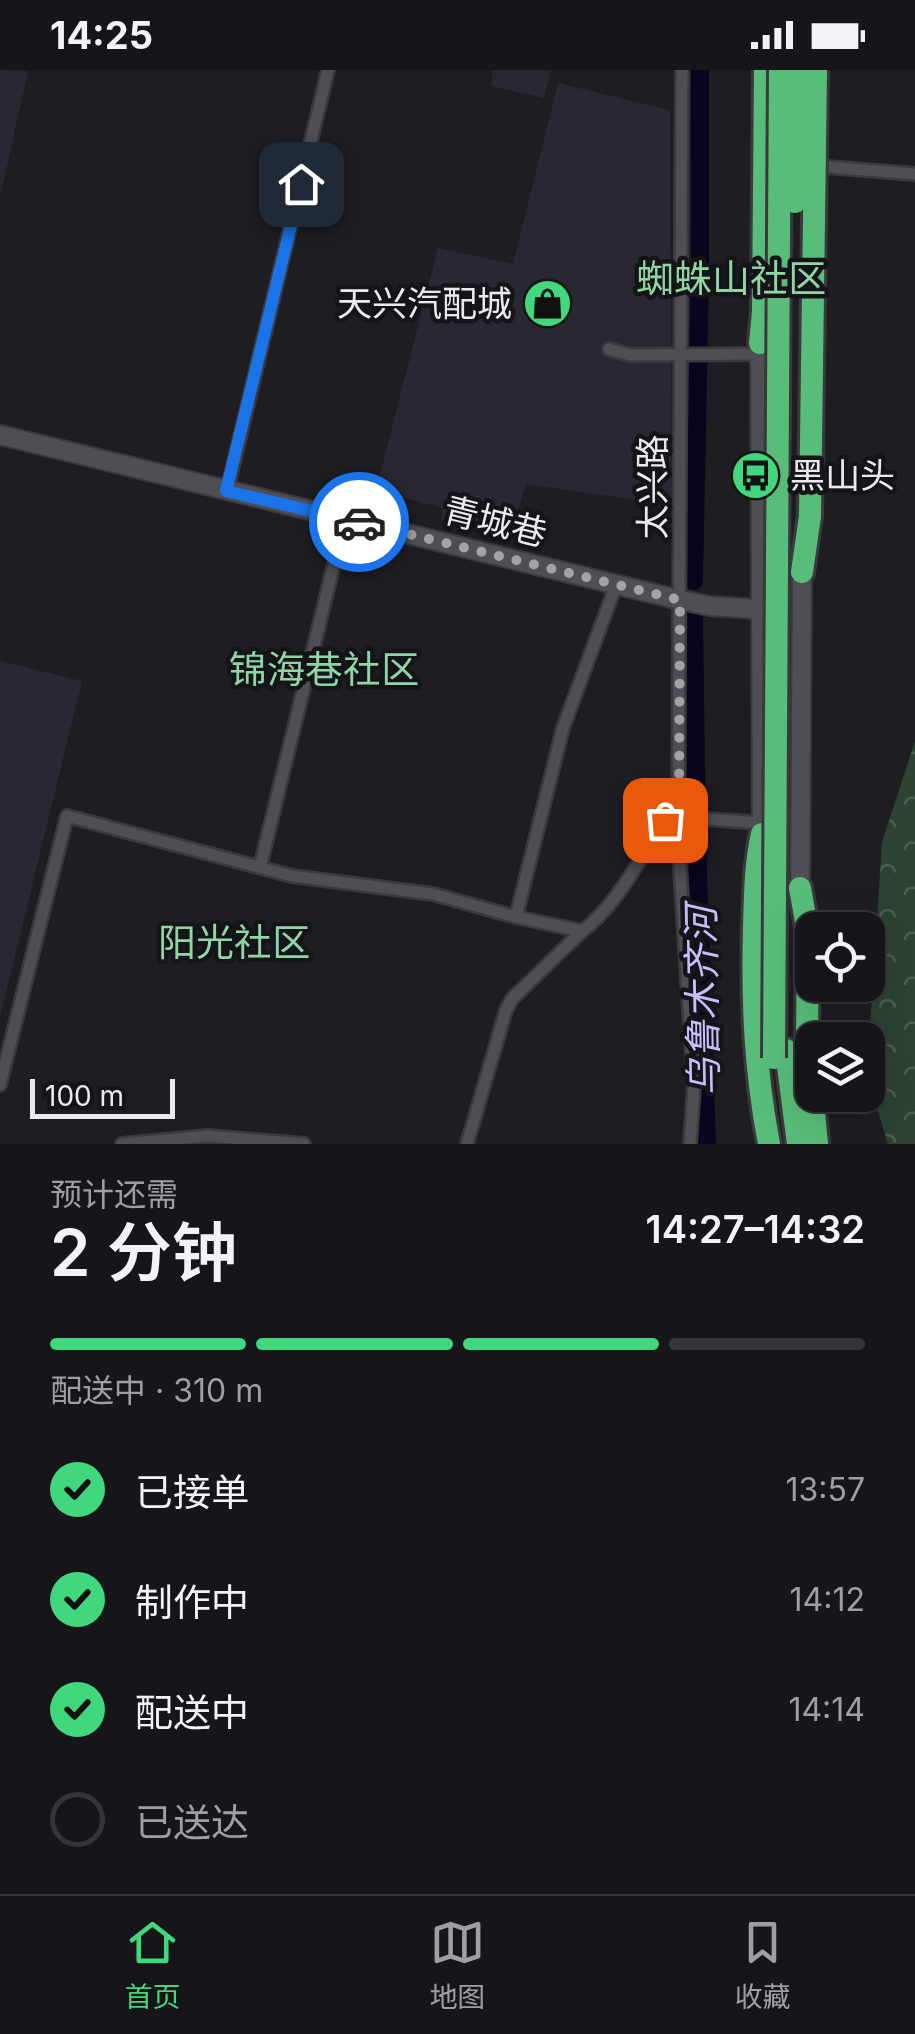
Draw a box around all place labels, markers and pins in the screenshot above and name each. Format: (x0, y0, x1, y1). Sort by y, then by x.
pin (259, 142, 344, 227)
shop icon: 天兴汽配城 (521, 278, 573, 330)
place label: 天兴汽配城 (337, 282, 512, 324)
bus stop icon: 黑山头 (729, 450, 781, 502)
place label: 黑山头 (790, 454, 895, 496)
pin (623, 778, 708, 863)

